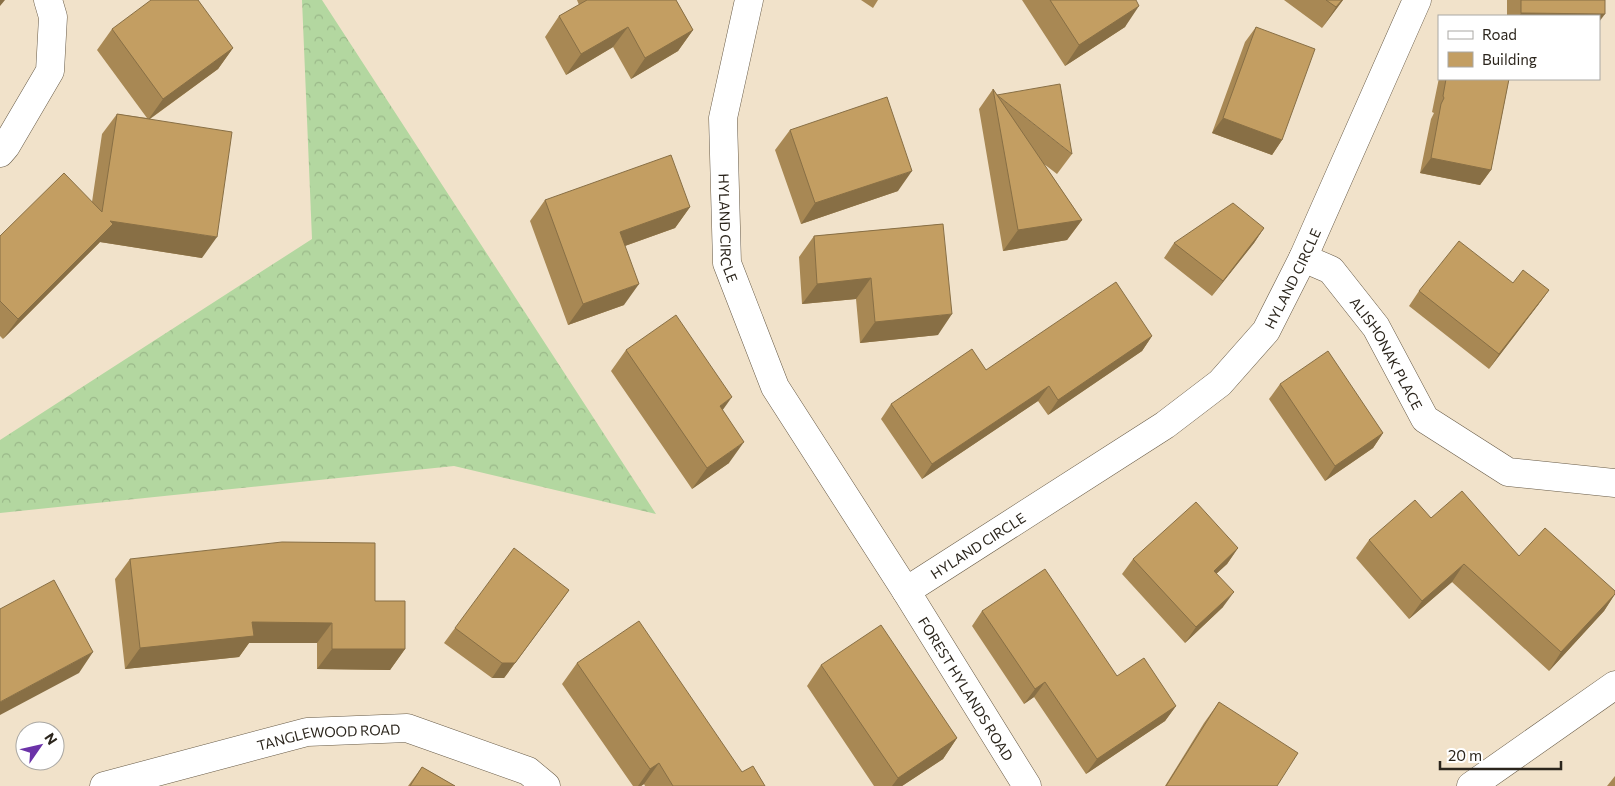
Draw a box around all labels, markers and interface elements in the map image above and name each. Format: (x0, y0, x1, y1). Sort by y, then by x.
legend (1438, 15, 1600, 80)
text: Road (1482, 25, 1517, 43)
text: Building (1482, 50, 1537, 68)
street label: HYLAND CIRCLE (716, 173, 742, 285)
street label: HYLAND CIRCLE (1260, 226, 1324, 331)
street label: ALISHONAK PLACE (1347, 293, 1427, 412)
street label: HYLAND CIRCLE (927, 508, 1028, 582)
street label: FOREST HYLANDS ROAD (915, 613, 1018, 764)
street label: TANGLEWOOD ROAD (255, 720, 401, 753)
north arrow (15, 721, 65, 771)
text: N (41, 729, 61, 748)
scale bar (1440, 738, 1561, 770)
text: 20 m (1448, 746, 1482, 764)

